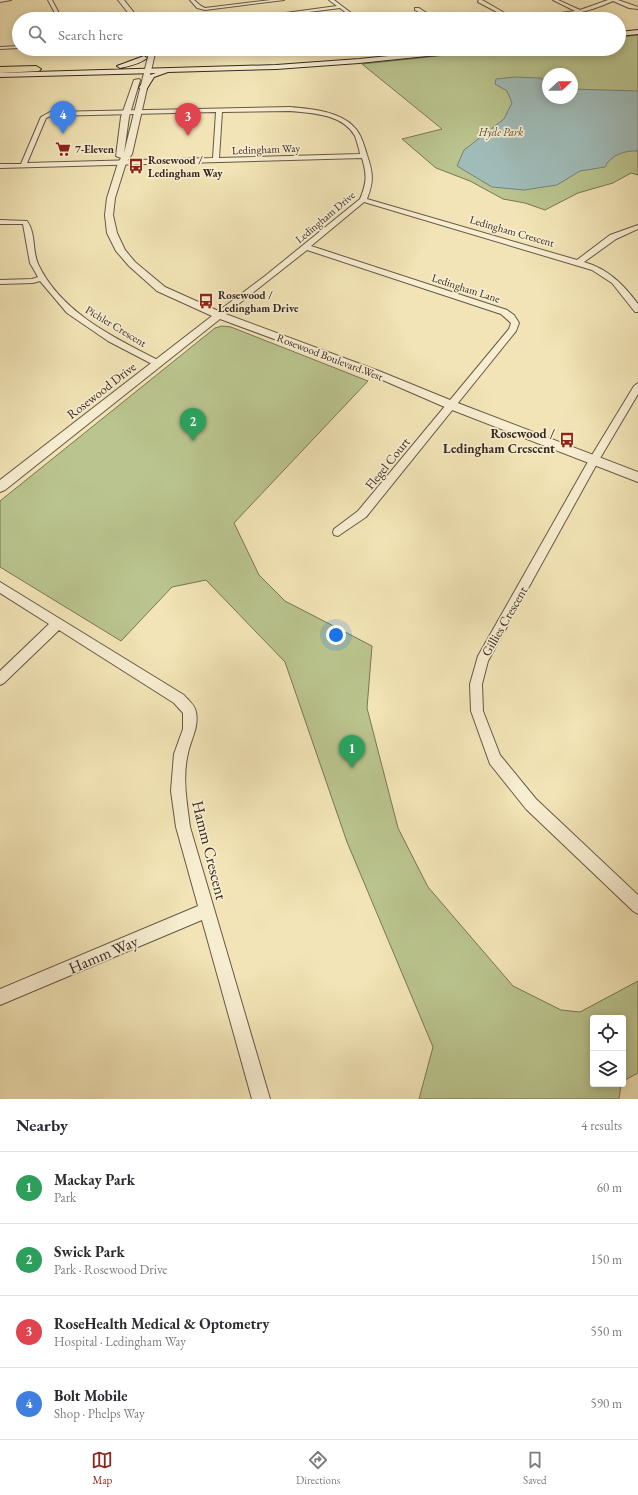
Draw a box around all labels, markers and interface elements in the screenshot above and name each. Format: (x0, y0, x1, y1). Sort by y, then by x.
search box (12, 12, 626, 56)
icon: search (26, 23, 48, 45)
text: Search here (58, 25, 123, 44)
north arrow (542, 68, 578, 104)
pin: 4 (50, 101, 76, 134)
pin: 3 (175, 103, 201, 136)
park label: Hyde Park (478, 125, 523, 140)
supermarket icon: 7-Eleven (54, 140, 72, 158)
street label: Ledingham Way (232, 141, 301, 157)
place label: 7-Eleven (75, 142, 115, 156)
place label: Rosewood / Ledingham Way (148, 153, 223, 180)
bus stop icon: Rosewood / Ledingham Way (127, 157, 145, 175)
street label: Ledingham Drive (292, 187, 358, 246)
street label: Ledingham Crescent (468, 212, 556, 250)
street label: Ledingham Lane (430, 270, 503, 306)
place label: Rosewood / Ledingham Drive (218, 288, 299, 315)
bus stop icon: Rosewood / Ledingham Drive (197, 292, 215, 310)
street label: Pichler Crescent (83, 302, 150, 350)
street label: Rosewood Boulevard West (275, 330, 385, 384)
street label: Rosewood Drive (63, 358, 139, 423)
pin: 2 (180, 408, 206, 441)
place label: Rosewood / Ledingham Crescent (443, 425, 556, 457)
bus stop icon: Rosewood / Ledingham Crescent (558, 431, 576, 449)
street label: Flegel Court (361, 434, 414, 493)
street label: Gillies Crescent (478, 583, 531, 659)
your location (326, 625, 346, 645)
pin: 1 (339, 735, 365, 768)
street label: Hamm Crescent (187, 798, 232, 902)
street label: Hamm Way (65, 930, 142, 979)
map controls (590, 1015, 626, 1087)
button: locate (590, 1015, 626, 1051)
button: layers (590, 1051, 626, 1087)
text: Nearby (16, 1114, 68, 1136)
text: 4 results (581, 1117, 622, 1134)
text: Mackay Park (54, 1170, 135, 1189)
text: 1 (26, 1179, 32, 1196)
text: 60 m (597, 1179, 622, 1196)
text: Park (54, 1189, 76, 1206)
text: Swick Park (54, 1242, 125, 1261)
text: 2 (26, 1251, 32, 1268)
text: 150 m (591, 1251, 622, 1268)
text: Park · Rosewood Drive (54, 1261, 167, 1278)
text: RoseHealth Medical & Optometry (54, 1314, 269, 1333)
text: 3 (26, 1323, 32, 1340)
text: 550 m (591, 1323, 622, 1340)
text: Hospital · Ledingham Way (54, 1333, 186, 1350)
text: Bolt Mobile (54, 1386, 127, 1405)
text: 4 (26, 1395, 32, 1412)
text: 590 m (591, 1395, 622, 1412)
text: Shop · Phelps Way (54, 1405, 145, 1422)
tab: Map (91, 1449, 113, 1487)
tab: Directions (296, 1449, 340, 1487)
tab: Saved (523, 1449, 547, 1487)

